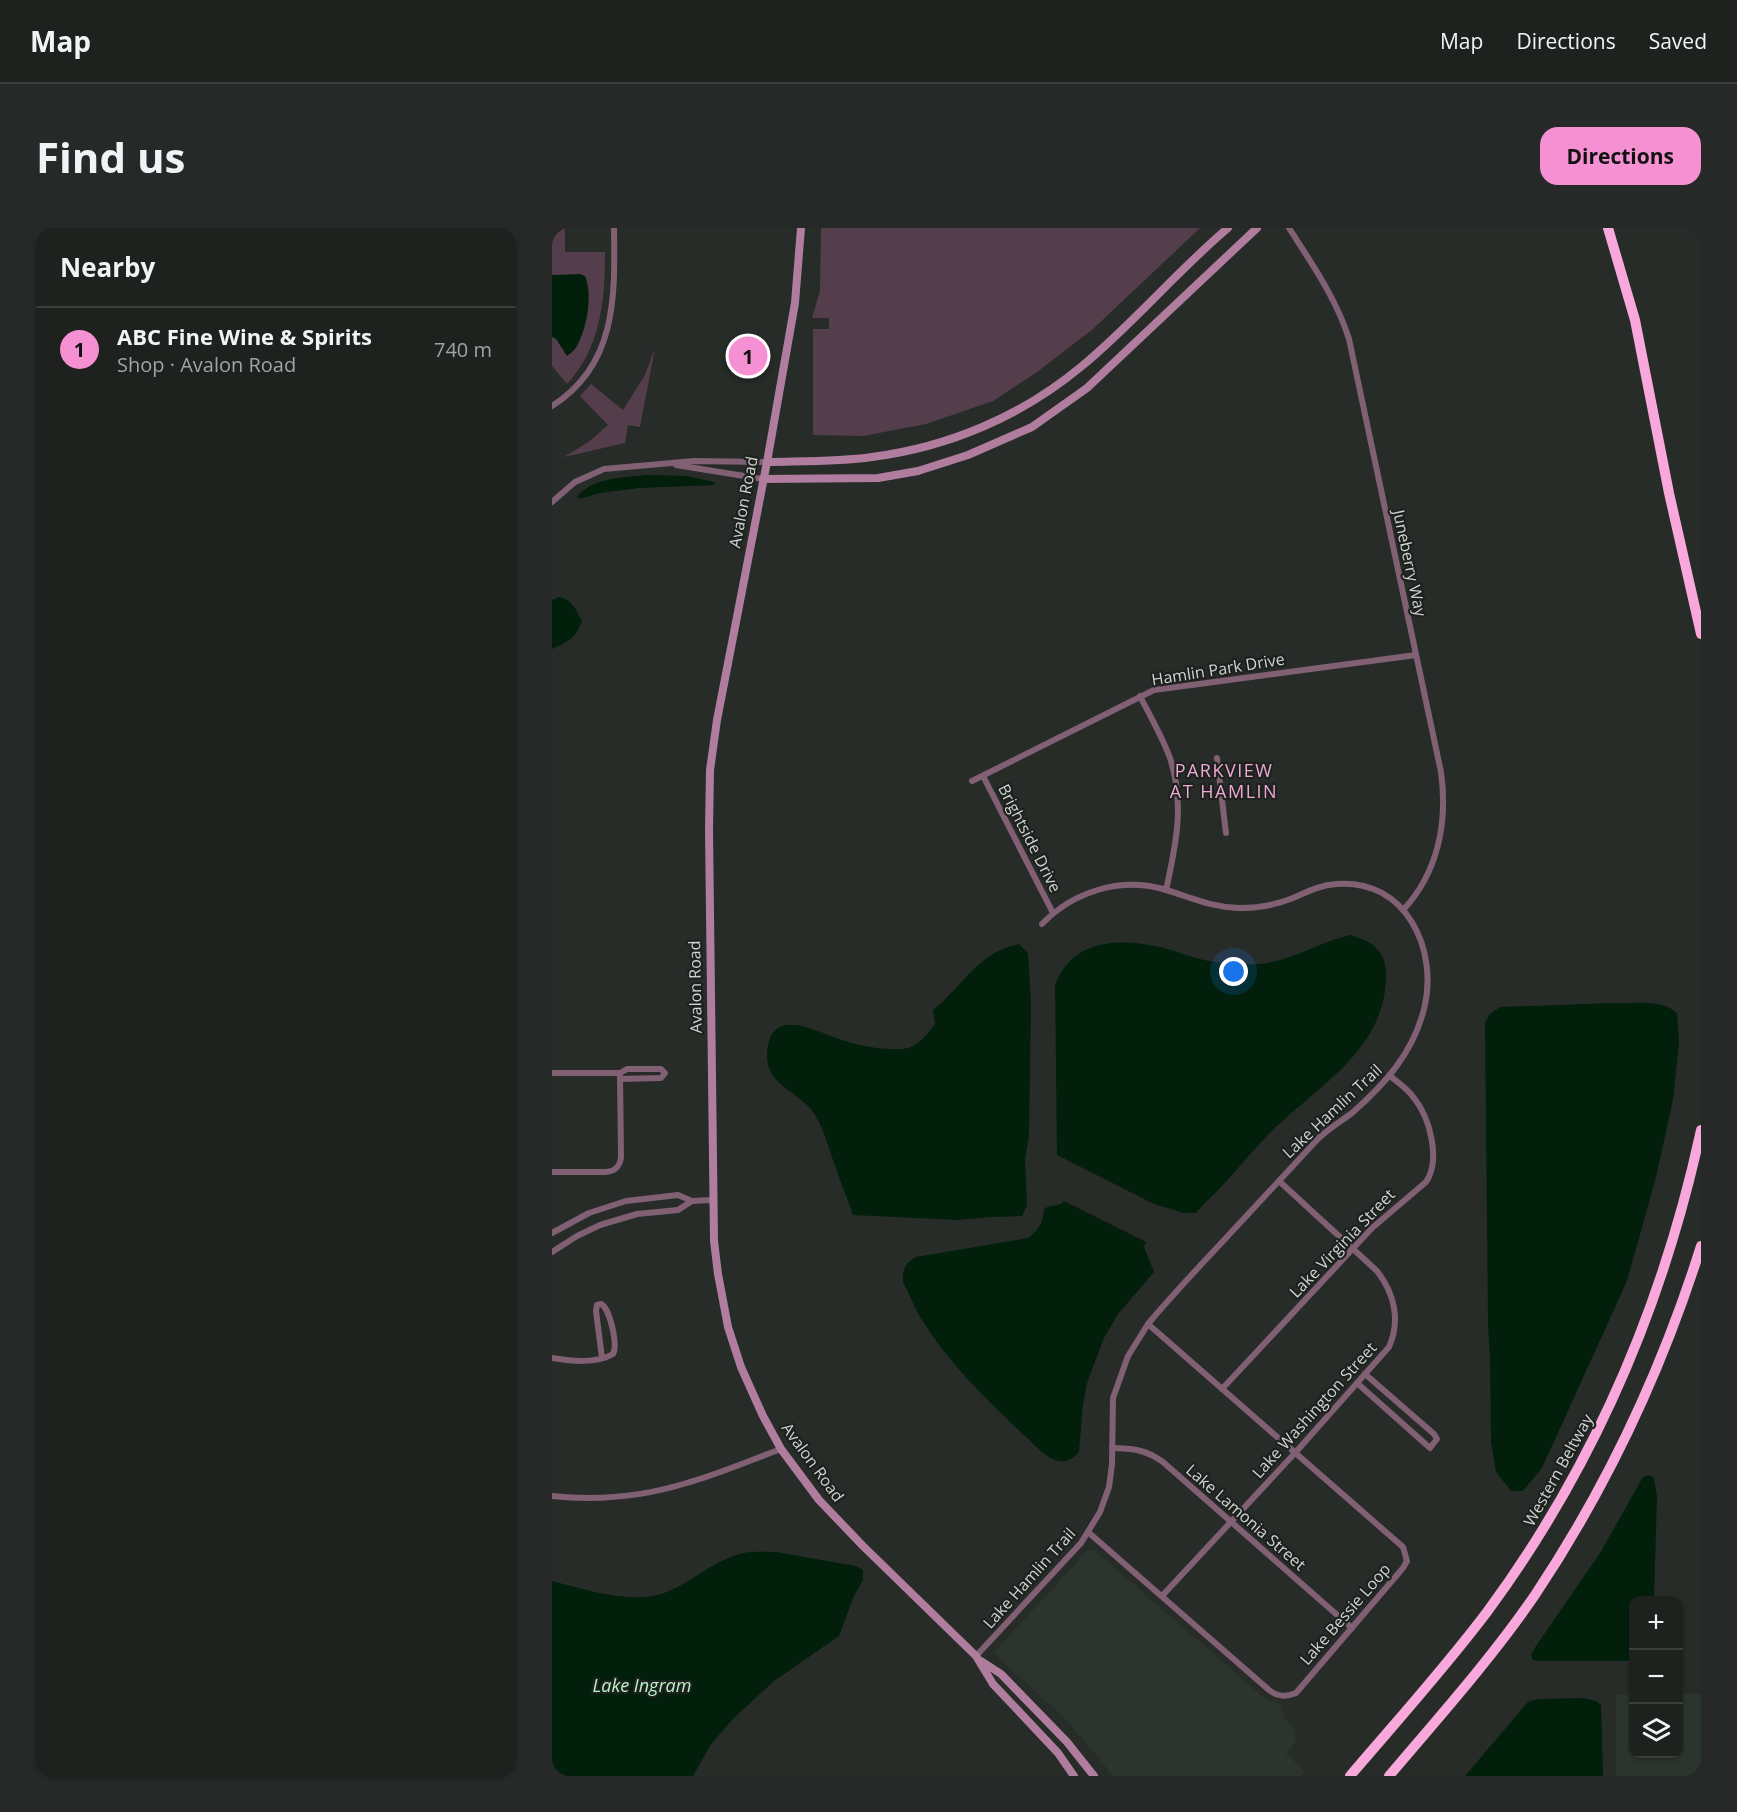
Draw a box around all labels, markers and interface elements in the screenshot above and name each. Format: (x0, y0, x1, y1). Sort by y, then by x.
text: Map (30, 22, 91, 60)
text: Map (1440, 27, 1483, 55)
text: Directions (1516, 27, 1616, 55)
text: Saved (1649, 27, 1707, 55)
button: Directions (1540, 127, 1701, 185)
text: Find us (36, 128, 185, 185)
text: Nearby (60, 249, 155, 285)
text: ABC Fine Wine & Spirits (117, 321, 372, 351)
pin: 1 (728, 334, 768, 378)
text: 1 (74, 336, 85, 363)
text: 740 m (434, 336, 492, 363)
text: Shop · Avalon Road (117, 351, 296, 378)
street label: Avalon Road (723, 454, 763, 550)
street label: Juneberry Way (1388, 506, 1432, 619)
street label: Hamlin Park Drive (1150, 648, 1286, 690)
district label: PARKVIEW AT HAMLIN (1170, 758, 1278, 803)
street label: Brightside Drive (993, 780, 1067, 896)
street label: Avalon Road (683, 940, 707, 1034)
your location (1219, 957, 1248, 986)
street label: Lake Hamlin Trail (1277, 1059, 1387, 1163)
street label: Lake Virginia Street (1284, 1184, 1400, 1302)
street label: Lake Washington Street (1247, 1337, 1381, 1483)
street label: Western Beltway (1518, 1409, 1598, 1530)
street label: Avalon Road (777, 1418, 849, 1506)
street label: Lake Lamonia Street (1181, 1459, 1311, 1575)
street label: Lake Hamlin Trail (978, 1523, 1080, 1633)
street label: Lake Bessie Loop (1295, 1559, 1395, 1669)
map controls (1629, 1596, 1683, 1758)
button: + (1629, 1596, 1683, 1650)
button: − (1629, 1650, 1683, 1704)
water label: Lake Ingram (593, 1673, 691, 1697)
button: layers (1629, 1704, 1683, 1758)

